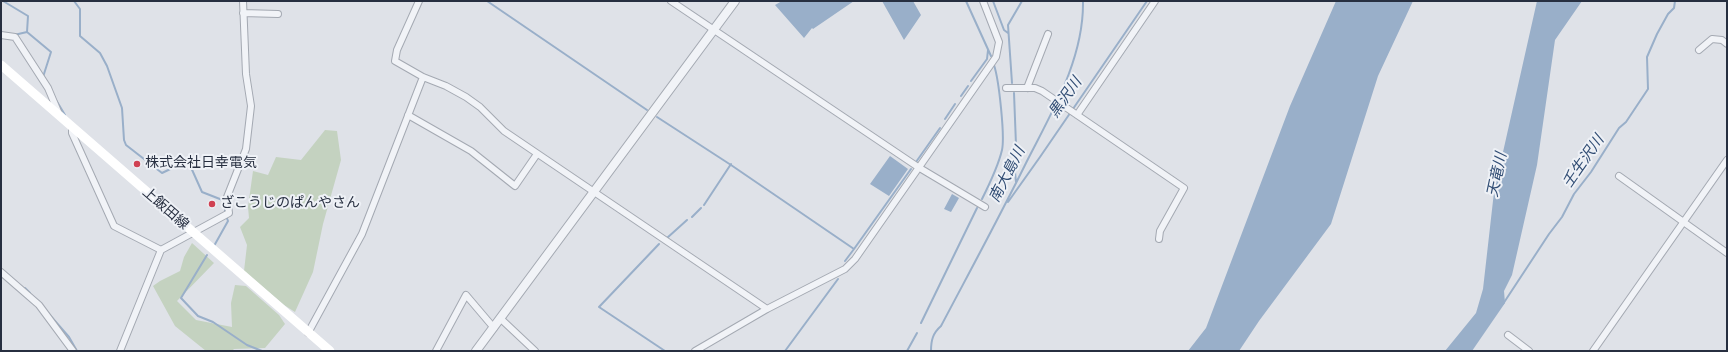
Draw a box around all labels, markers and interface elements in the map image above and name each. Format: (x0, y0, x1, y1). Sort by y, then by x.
water label: 黒沢川 (1046, 74, 1086, 122)
water label: 壬生沢川 (1559, 132, 1609, 192)
water label: 南大島川 (986, 144, 1030, 206)
water label: 天竜川 (1485, 151, 1511, 199)
place label: 株式会社日幸電気 (145, 156, 257, 172)
marker: 株式会社日幸電気 (132, 159, 142, 169)
street label: 上飯田線 (138, 184, 192, 234)
place label: ざこうじのぱんやさん (220, 196, 360, 212)
marker: ざこうじのぱんやさん (207, 199, 217, 209)

